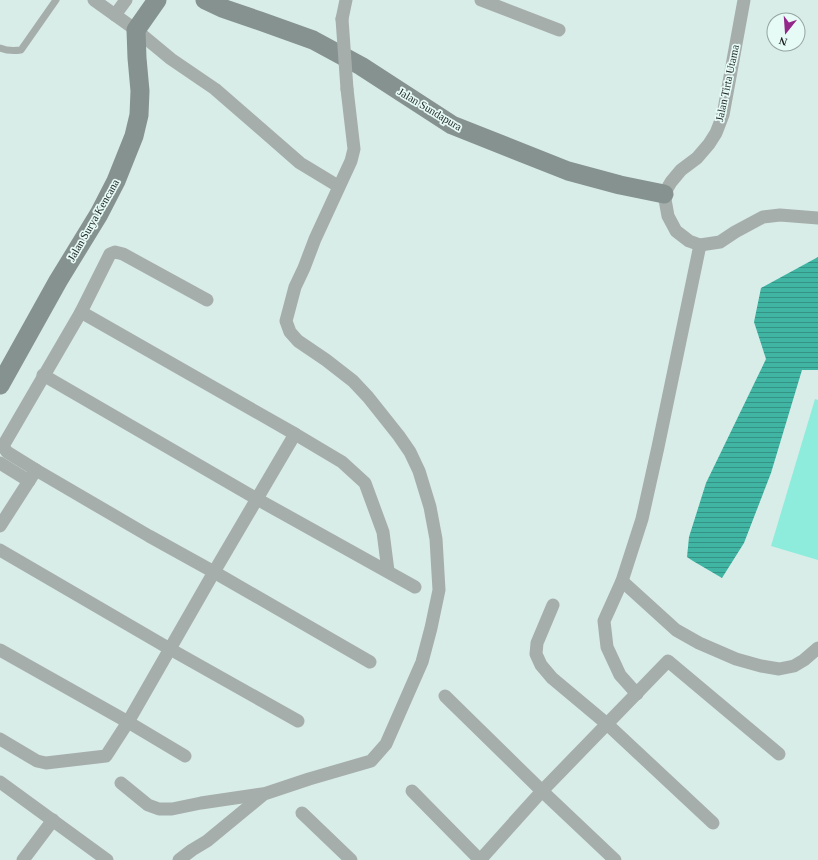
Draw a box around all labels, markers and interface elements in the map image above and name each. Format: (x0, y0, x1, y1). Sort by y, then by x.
north arrow (766, 12, 806, 52)
text: N (777, 35, 789, 48)
street label: Jalan Tirta Utama (713, 43, 741, 123)
street label: Jalan Sundapura (396, 85, 464, 133)
street label: Jalan Surya Kencana (65, 177, 121, 263)

